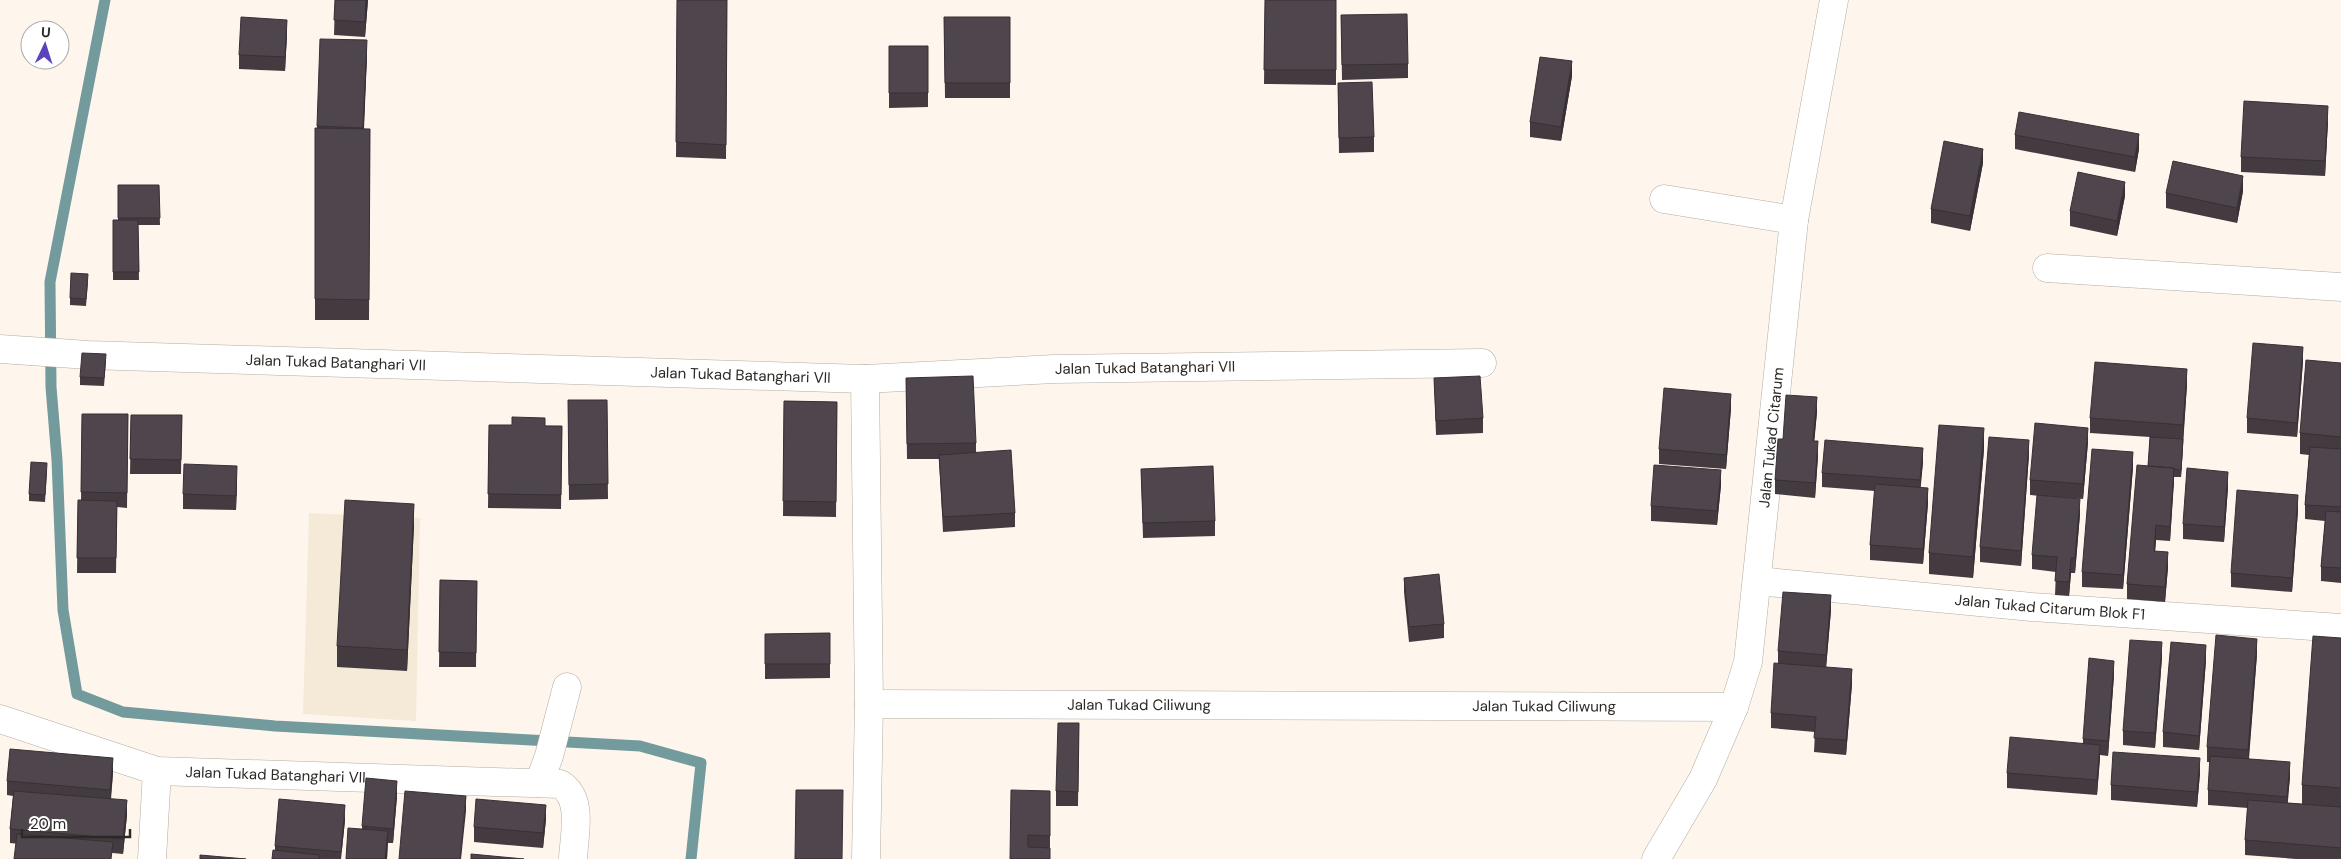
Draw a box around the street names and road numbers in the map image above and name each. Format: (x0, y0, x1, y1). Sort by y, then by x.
street label: Jalan Tukad Batanghari VII (245, 350, 426, 375)
street label: Jalan Tukad Batanghari VII (1055, 356, 1235, 379)
street label: Jalan Tukad Batanghari VII (650, 362, 831, 388)
street label: Jalan Tukad Citarum (1754, 366, 1789, 509)
street label: Jalan Tukad Citarum Blok F1 (1954, 590, 2146, 625)
street label: Jalan Tukad Ciliwung (1067, 695, 1211, 715)
street label: Jalan Tukad Ciliwung (1472, 696, 1616, 717)
street label: Jalan Tukad Batanghari VII (185, 762, 366, 788)

